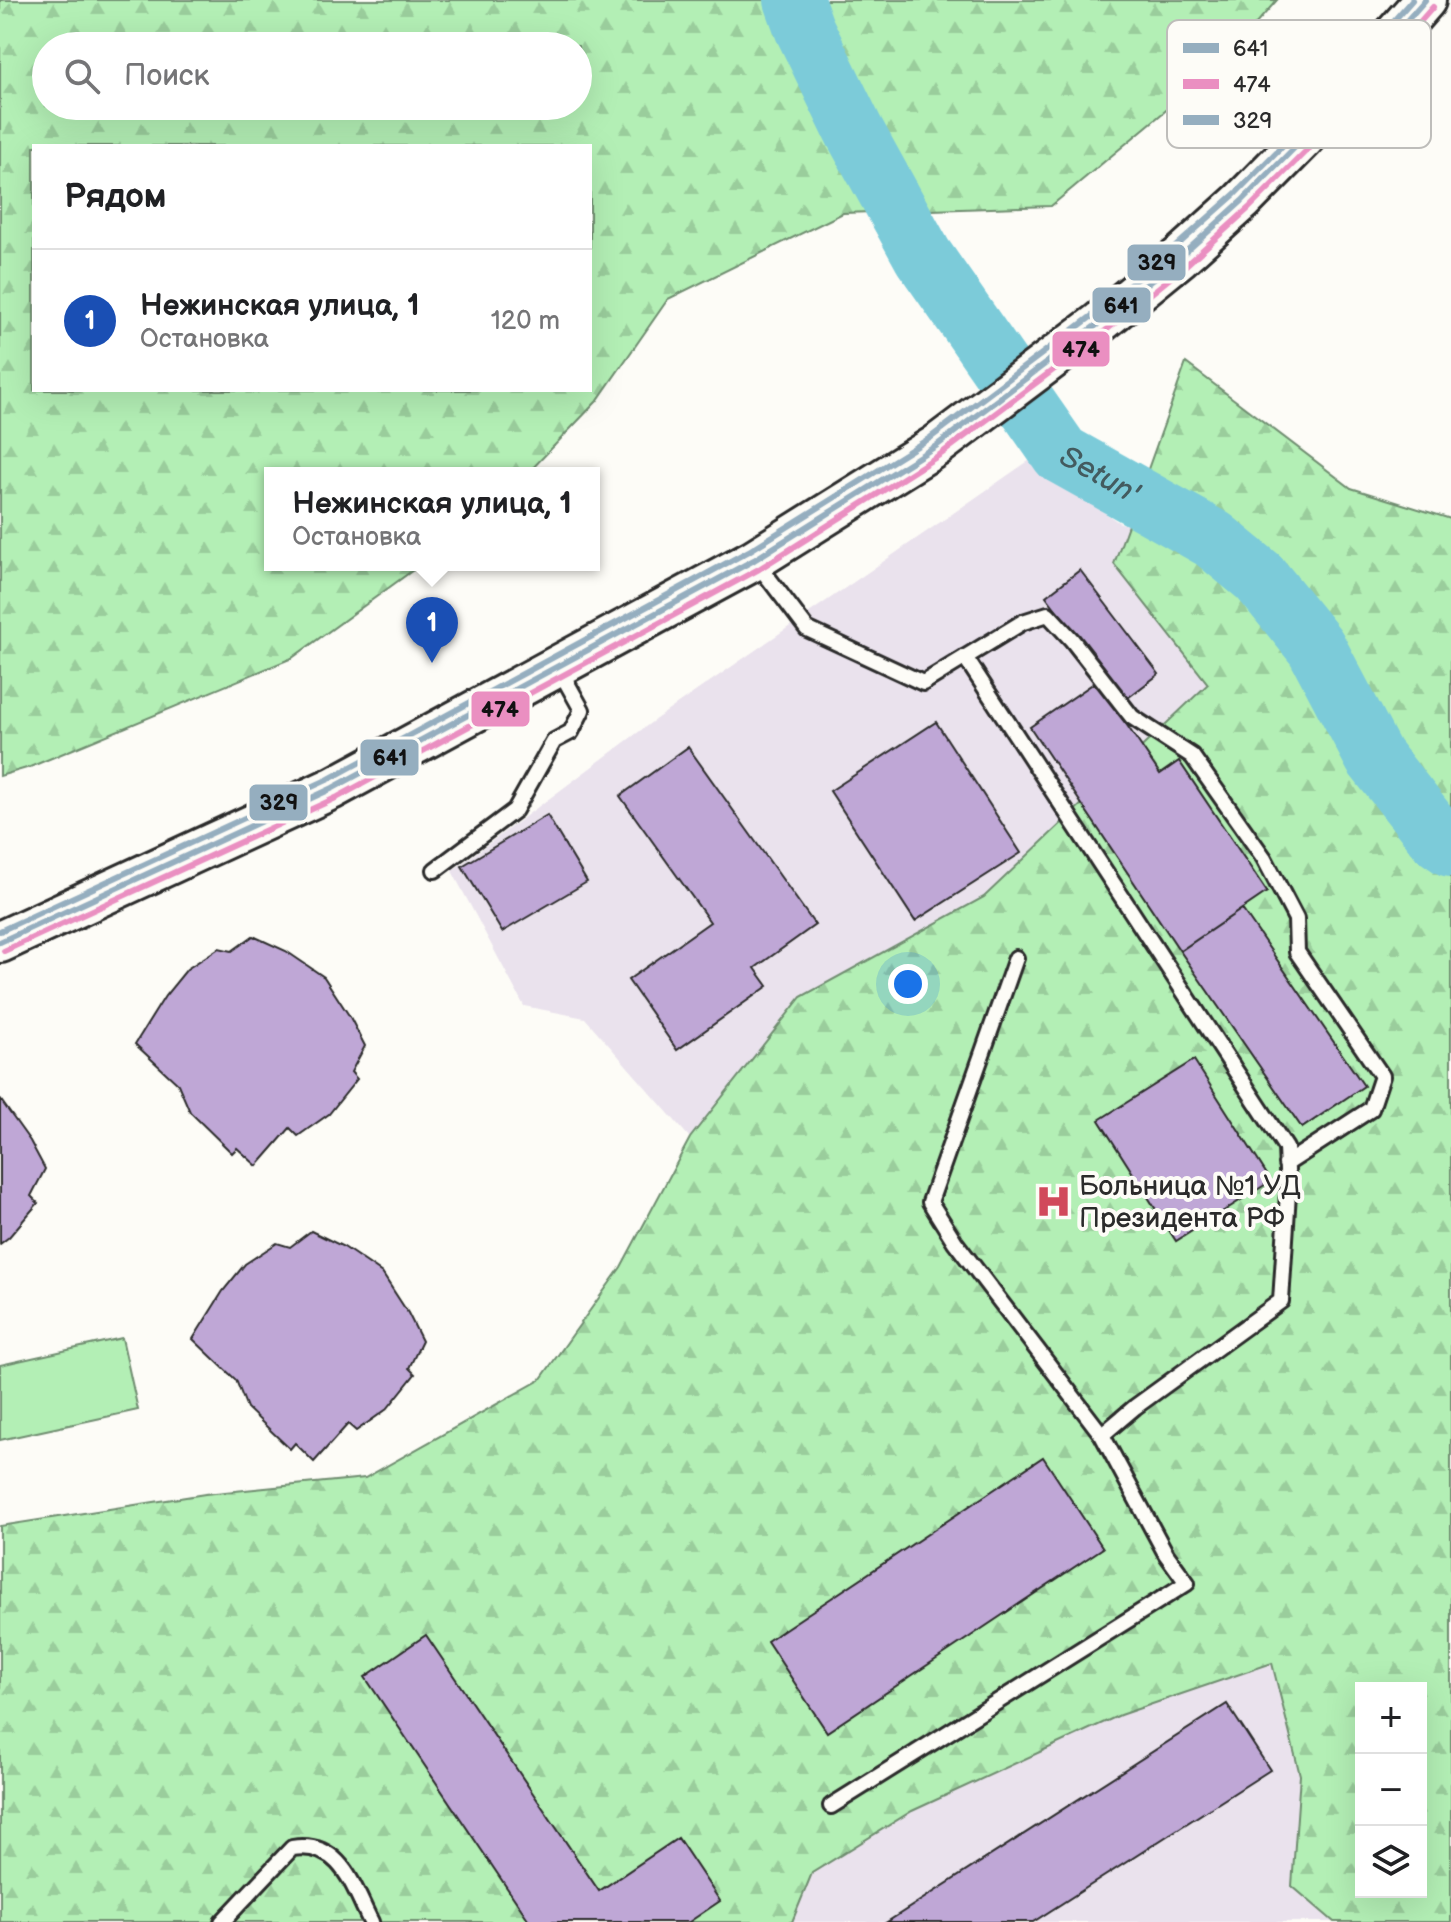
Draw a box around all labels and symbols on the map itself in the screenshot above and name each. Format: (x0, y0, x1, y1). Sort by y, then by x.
legend (1167, 20, 1431, 148)
text: 641 (1233, 36, 1268, 63)
text: 474 (1233, 72, 1271, 99)
text: 329 (1233, 108, 1272, 135)
line badge: 329 (1126, 243, 1187, 282)
text: 329 (1138, 250, 1176, 277)
line badge: 641 (1091, 286, 1152, 324)
text: 641 (1103, 293, 1139, 320)
line badge: 474 (1051, 330, 1111, 368)
text: 474 (1062, 337, 1100, 364)
water label: Setun' (1053, 439, 1146, 513)
pin: 1 (406, 597, 458, 663)
line badge: 474 (470, 690, 531, 728)
text: 474 (481, 697, 519, 724)
line badge: 641 (359, 738, 420, 777)
text: 641 (372, 745, 408, 772)
line badge: 329 (248, 783, 309, 822)
text: 329 (260, 790, 298, 817)
your location (888, 964, 928, 1004)
place label: Больница №1 УД Президента РФ (1079, 1170, 1301, 1235)
hospital icon: Больница №1 УД Президента РФ (1034, 1183, 1072, 1221)

